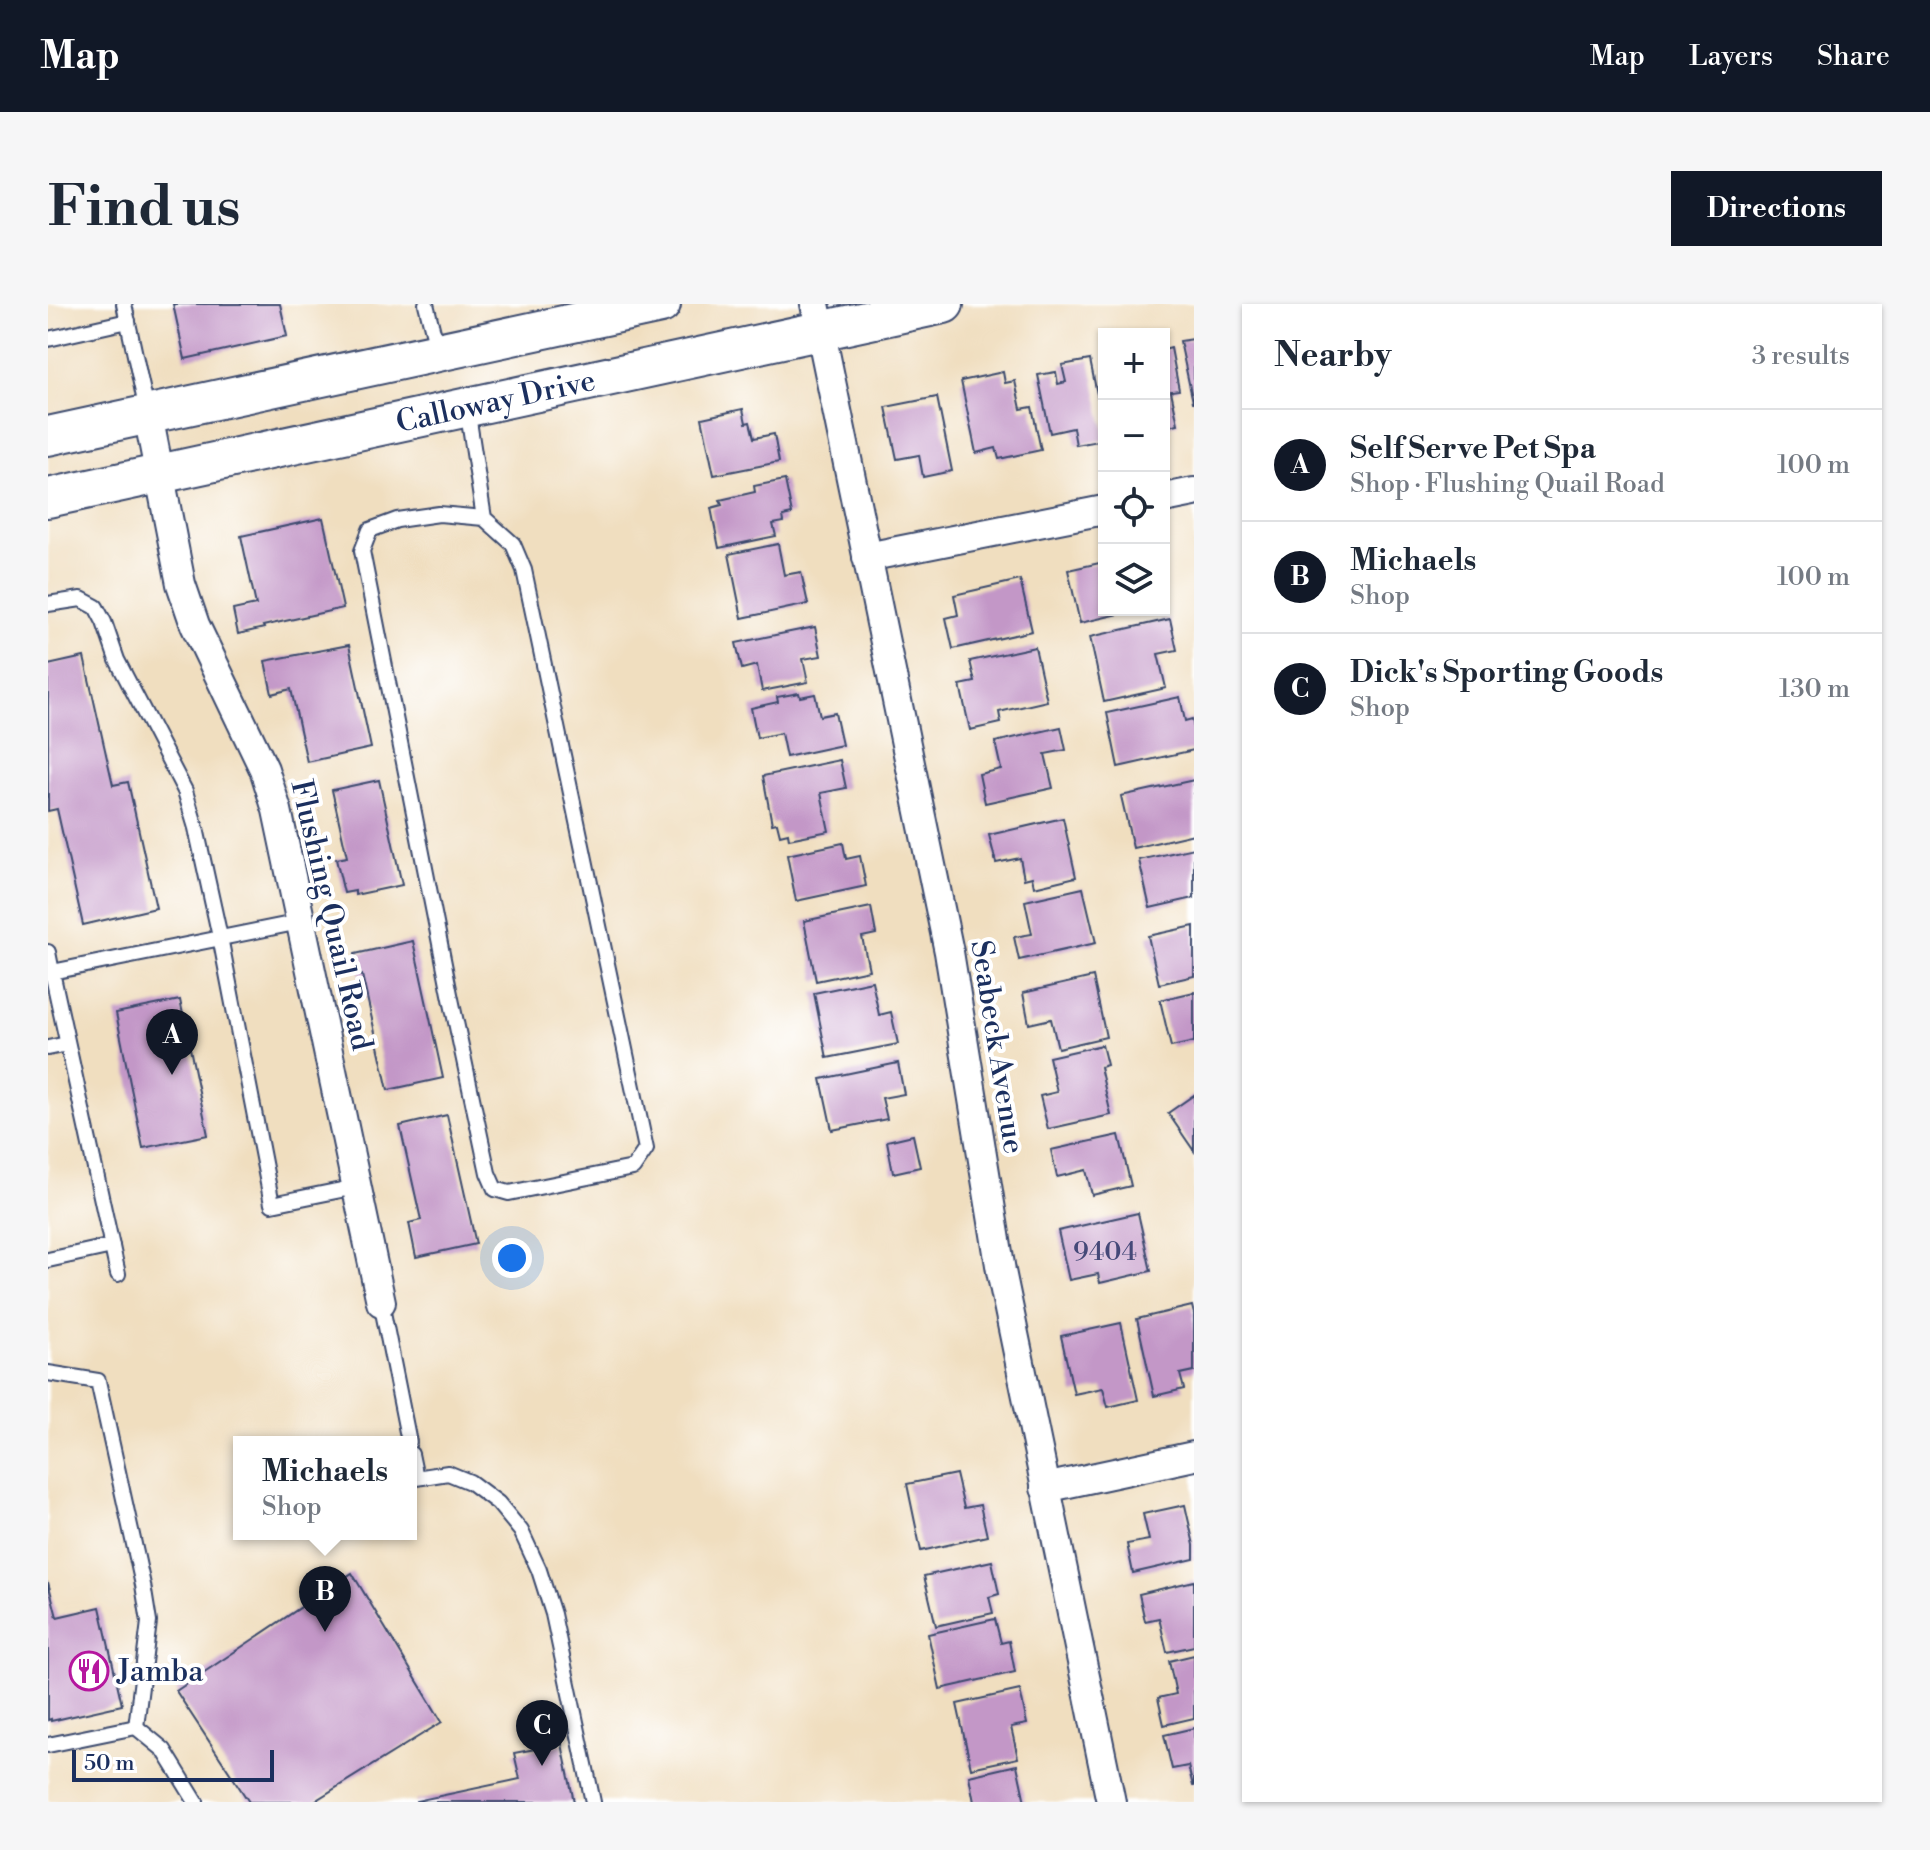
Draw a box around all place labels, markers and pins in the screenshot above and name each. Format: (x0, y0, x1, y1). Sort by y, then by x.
pin: A (146, 1009, 198, 1075)
pin: B (299, 1566, 351, 1632)
restaurant icon: Jamba (68, 1650, 110, 1692)
place label: Jamba (116, 1653, 204, 1691)
pin: C (516, 1700, 568, 1766)

